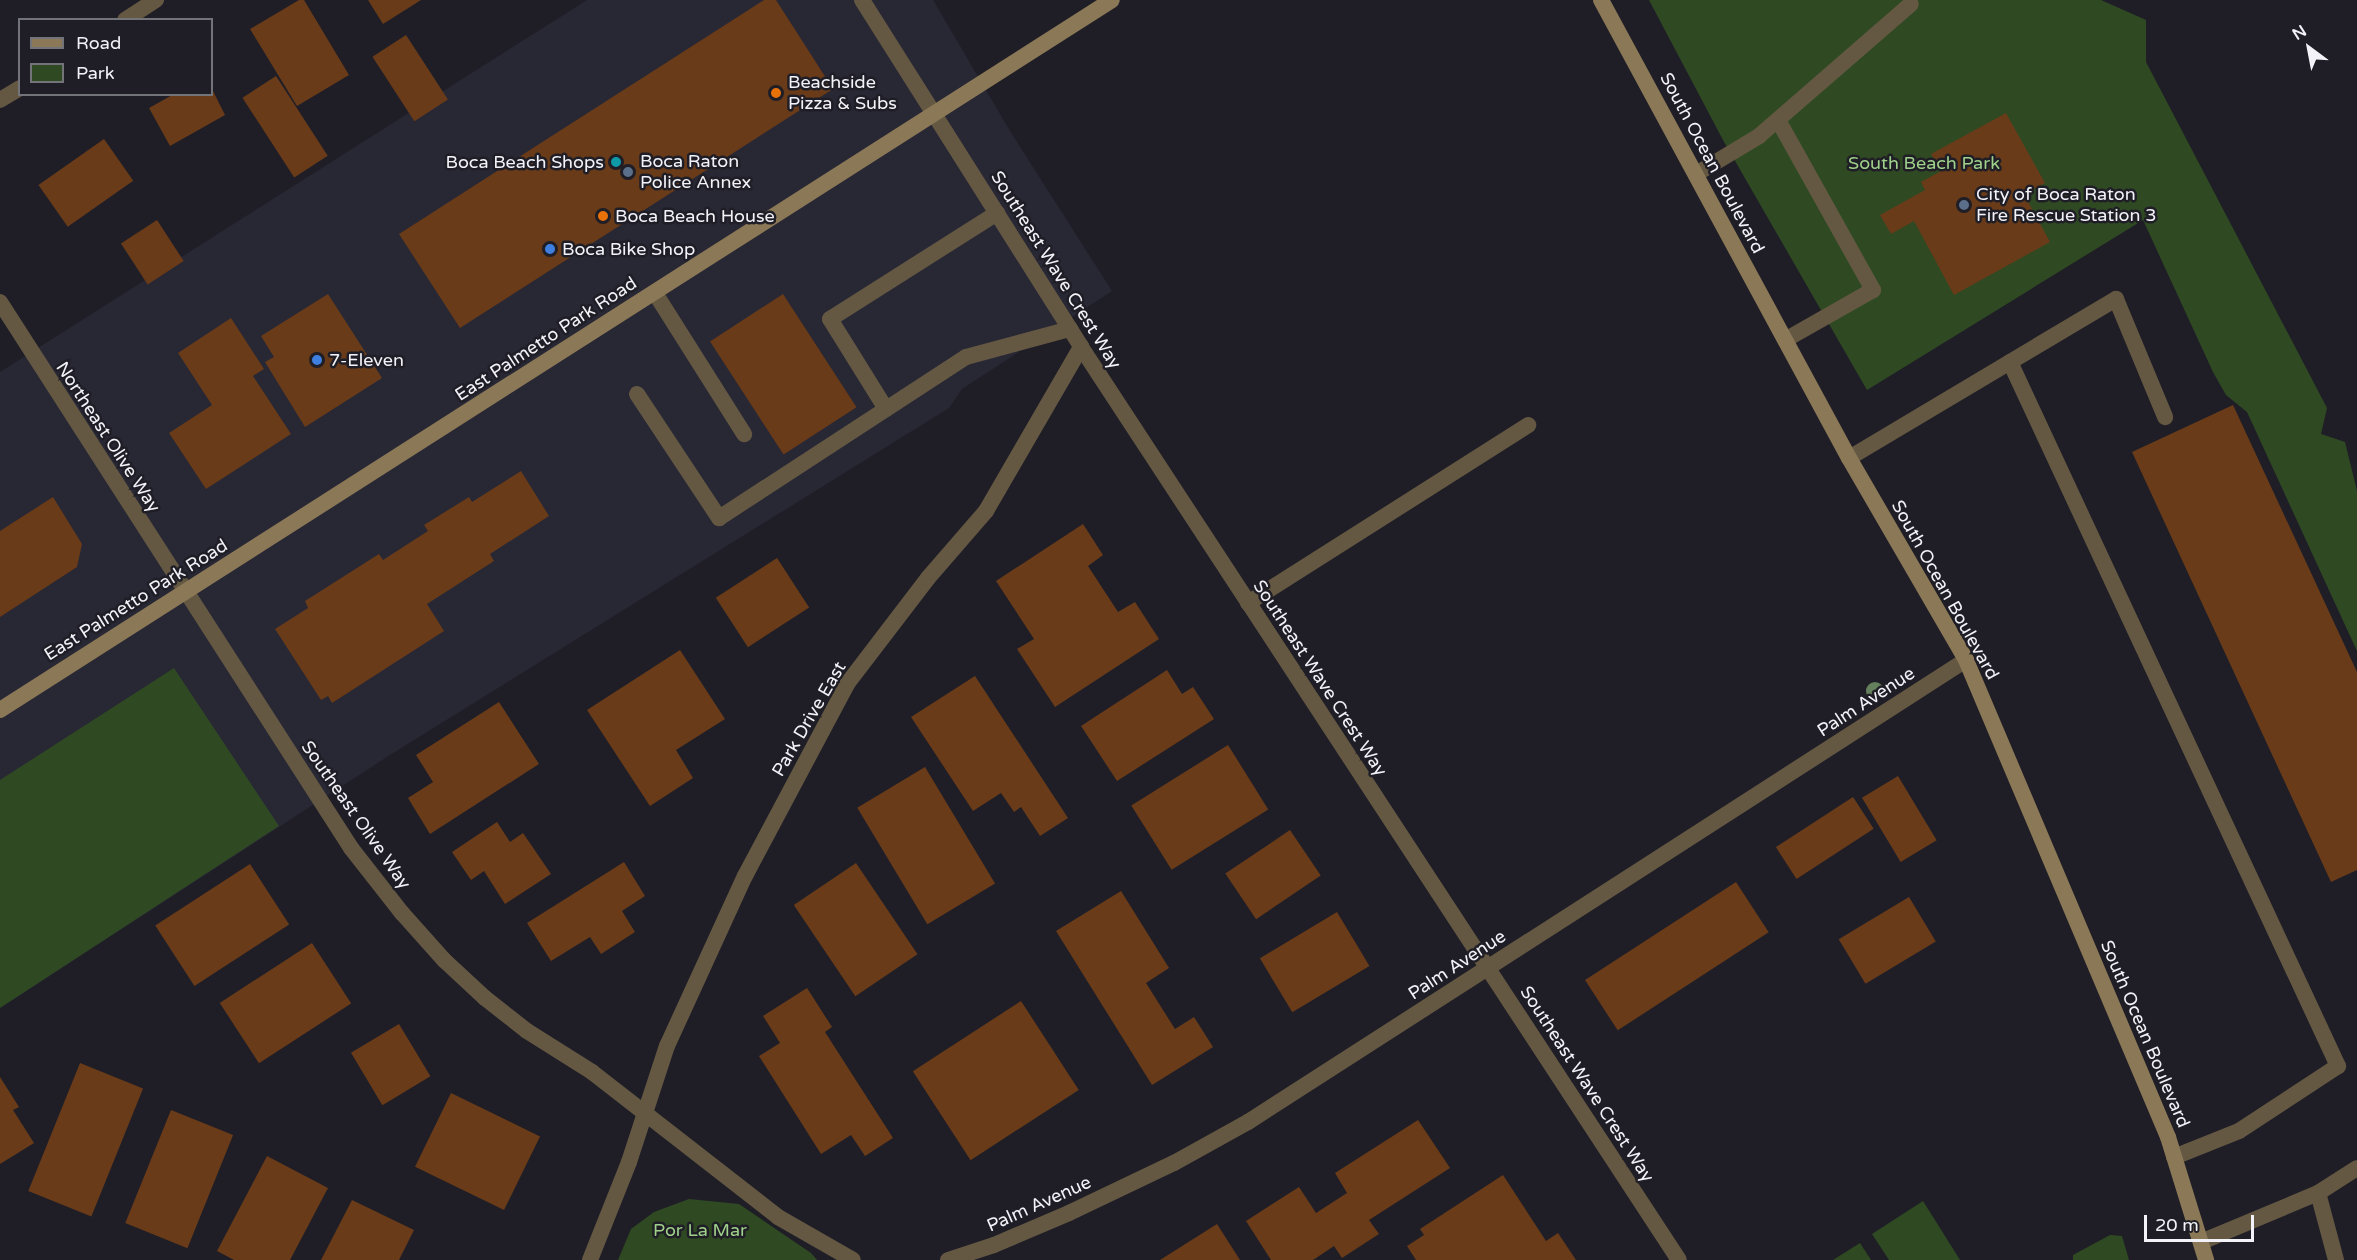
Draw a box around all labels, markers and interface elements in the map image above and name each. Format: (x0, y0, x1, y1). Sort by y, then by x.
legend (18, 18, 213, 96)
north arrow (2279, 18, 2339, 78)
text: N (2289, 21, 2310, 45)
text: Road (76, 32, 121, 54)
text: Park (76, 62, 114, 84)
street label: South Ocean Boulevard (1655, 69, 1769, 257)
place label: Beachside Pizza & Subs (788, 72, 897, 115)
marker: Beachside Pizza & Subs (769, 86, 783, 100)
place label: Boca Beach Shops (446, 151, 604, 173)
place label: Boca Raton Police Annex (640, 151, 751, 194)
park label: South Beach Park (1848, 152, 2000, 174)
marker: Boca Beach Shops (609, 155, 623, 169)
marker: Boca Raton Police Annex (621, 165, 635, 179)
street label: Southeast Wave Crest Way (986, 167, 1126, 373)
place label: City of Boca Raton Fire Rescue Station 3 (1976, 184, 2157, 226)
marker: City of Boca Raton Fire Rescue Station 3 (1957, 198, 1971, 212)
place label: Boca Beach House (615, 205, 775, 227)
marker: Boca Beach House (596, 209, 610, 223)
place label: Boca Bike Shop (562, 238, 695, 260)
marker: Boca Bike Shop (543, 242, 557, 256)
street label: East Palmetto Park Road (451, 272, 641, 406)
place label: 7-Eleven (329, 349, 404, 371)
marker: 7-Eleven (310, 353, 324, 367)
street label: Northeast Olive Way (51, 358, 165, 516)
street label: South Ocean Boulevard (1887, 497, 2003, 683)
street label: East Palmetto Park Road (40, 535, 232, 665)
street label: Southeast Wave Crest Way (1248, 576, 1392, 780)
street label: Park Drive East (767, 658, 851, 780)
street label: Palm Avenue (1813, 662, 1919, 742)
street label: Southeast Olive Way (297, 737, 415, 893)
street label: Palm Avenue (1404, 925, 1510, 1005)
street label: South Ocean Boulevard (2096, 937, 2194, 1131)
street label: Southeast Wave Crest Way (1515, 982, 1659, 1186)
street label: Palm Avenue (984, 1171, 1094, 1237)
scale bar (2147, 1203, 2256, 1241)
text: 20 m (2155, 1214, 2199, 1236)
park label: Por La Mar (653, 1219, 747, 1241)

